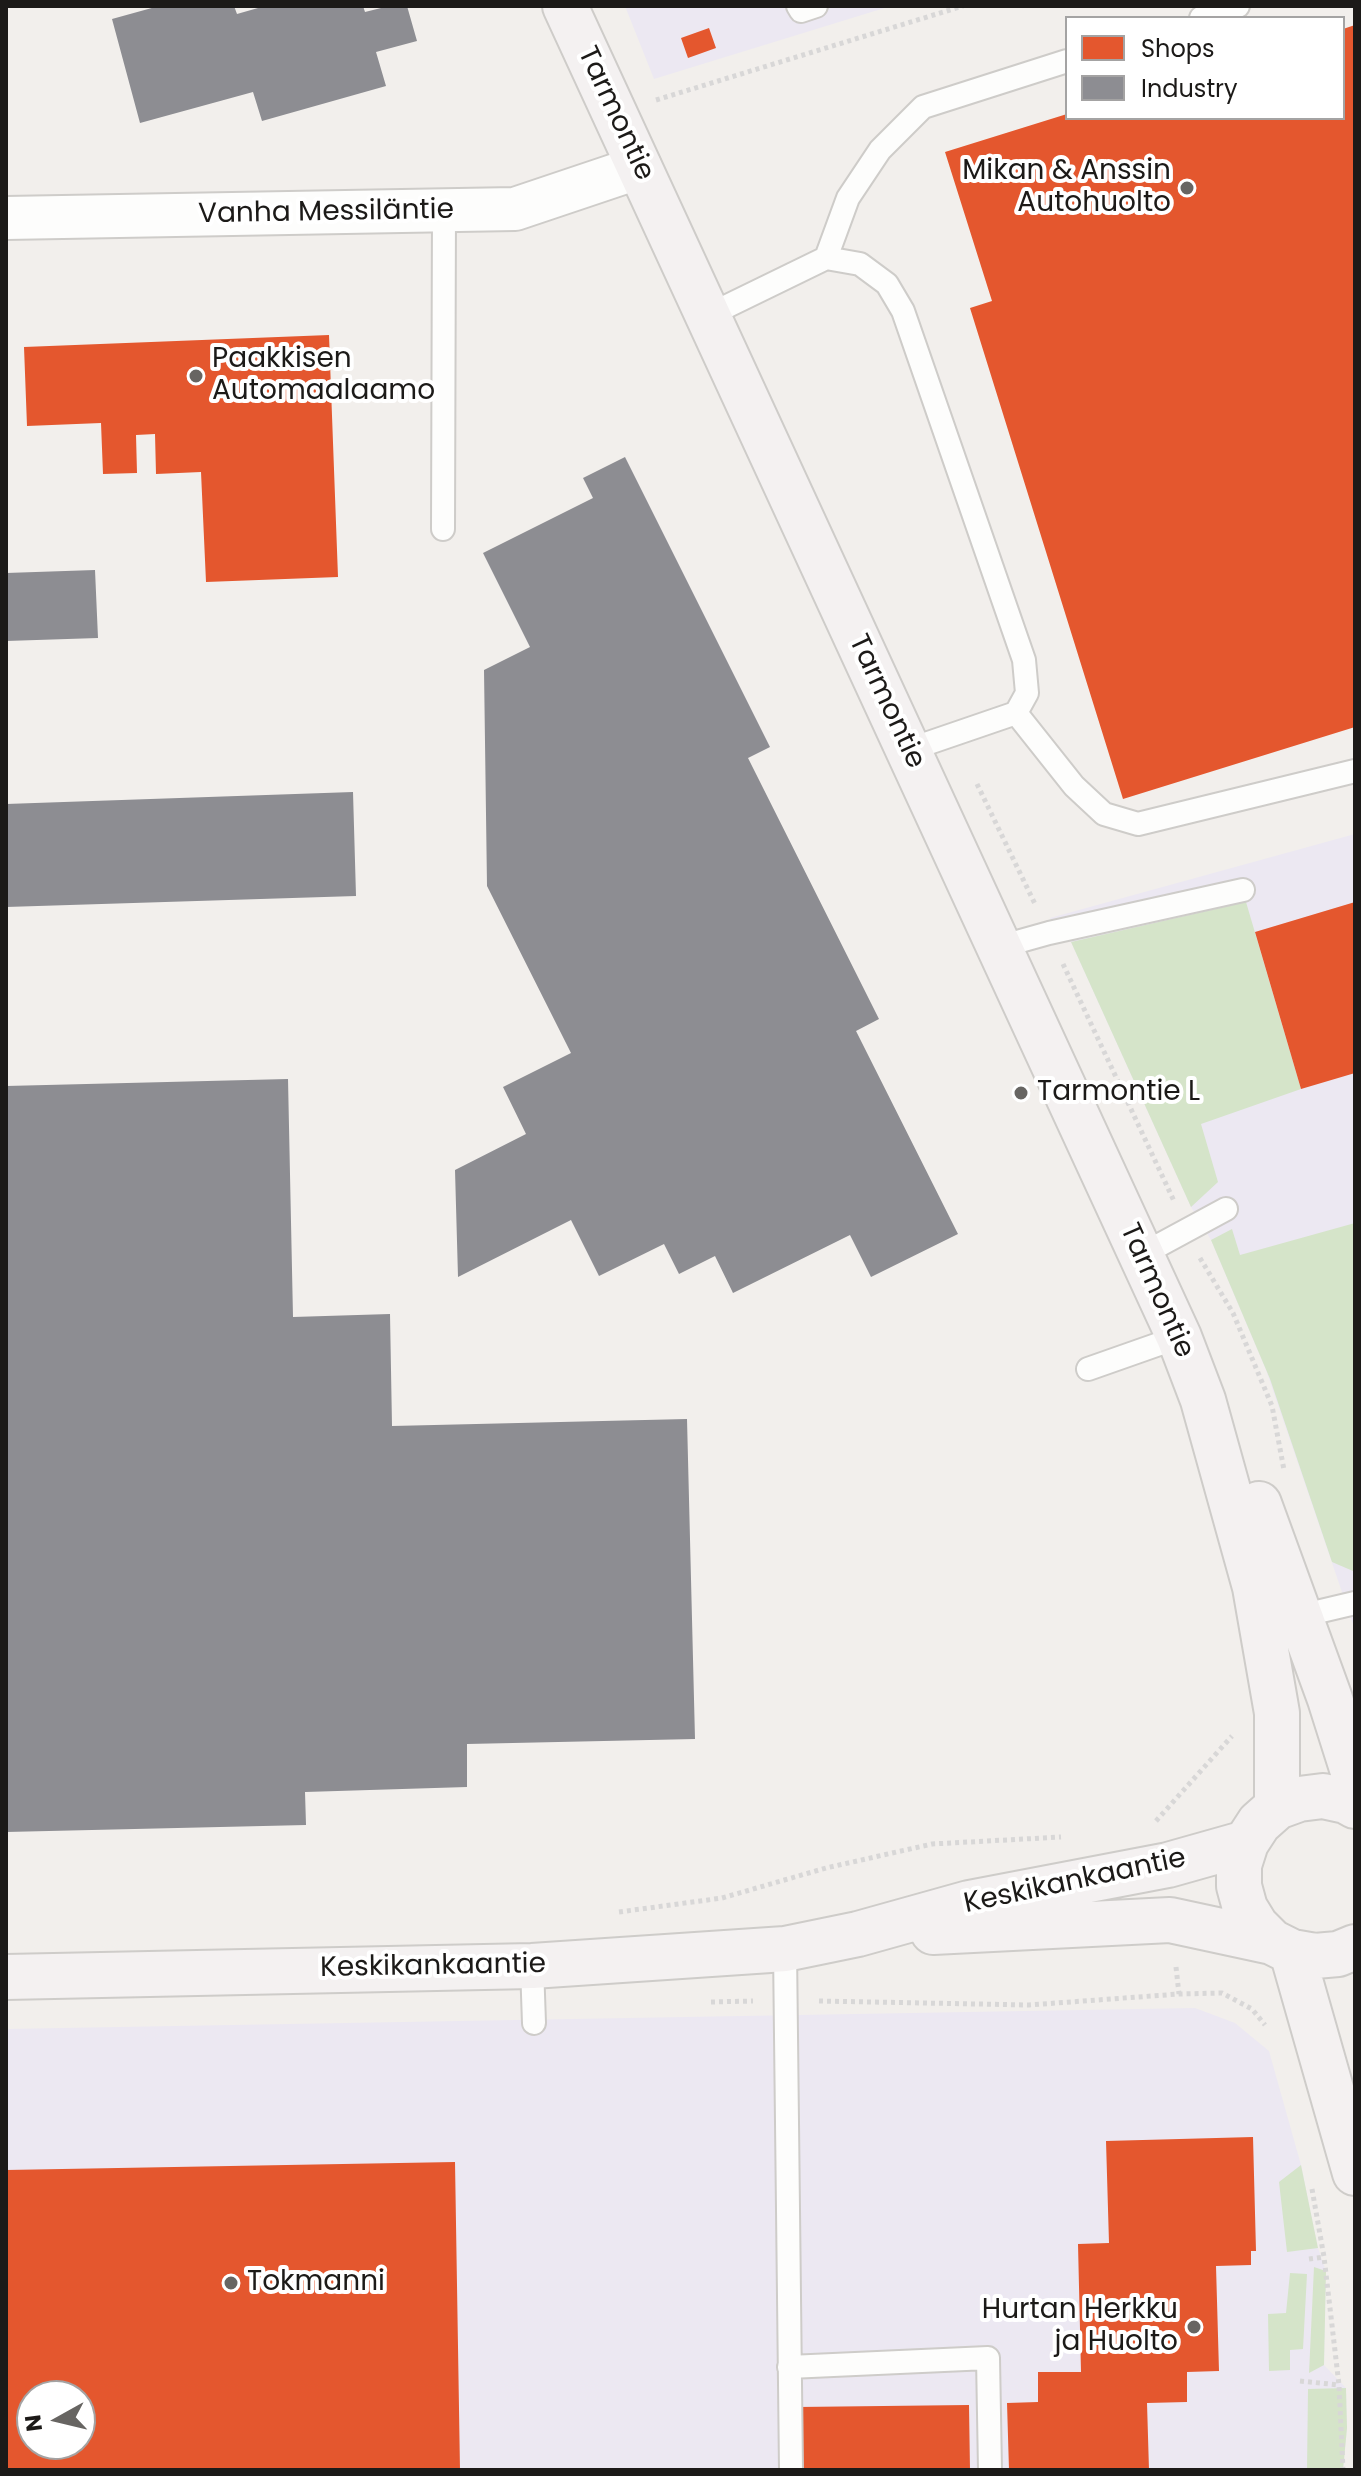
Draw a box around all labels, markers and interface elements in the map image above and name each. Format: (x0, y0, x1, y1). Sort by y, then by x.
legend (1065, 16, 1345, 120)
text: Shops (1141, 32, 1215, 65)
street label: Tarmontie (569, 42, 661, 186)
text: Industry (1141, 72, 1238, 105)
place label: Mikan & Anssin Autohuolto (962, 155, 1171, 221)
marker: Mikan & Anssin Autohuolto (1178, 179, 1196, 197)
street label: Vanha Messiläntie (198, 194, 454, 232)
place label: Paakkisen Automaalaamo (212, 343, 435, 409)
marker: Paakkisen Automaalaamo (187, 367, 205, 385)
street label: Tarmontie (840, 630, 932, 774)
place label: Tarmontie L (1037, 1076, 1200, 1110)
marker: Tarmontie L (1012, 1084, 1030, 1102)
street label: Tarmontie (1111, 1219, 1201, 1363)
street label: Keskikankaantie (961, 1842, 1189, 1922)
street label: Keskikankaantie (320, 1948, 546, 1986)
place label: Tokmanni (247, 2266, 385, 2300)
marker: Tokmanni (222, 2274, 240, 2292)
place label: Hurtan Herkku ja Huolto (982, 2294, 1178, 2360)
marker: Hurtan Herkku ja Huolto (1185, 2318, 1203, 2336)
north arrow (16, 2380, 96, 2460)
text: N (17, 2413, 50, 2433)

